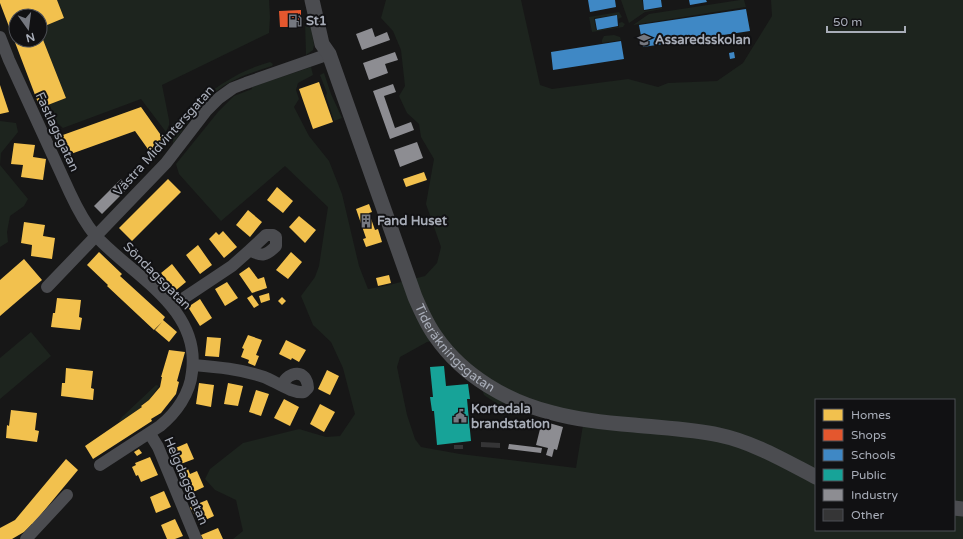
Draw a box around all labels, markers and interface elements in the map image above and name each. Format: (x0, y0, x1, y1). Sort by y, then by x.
north arrow (8, 8, 48, 48)
scale bar (827, 8, 905, 34)
fuel station icon: St1 (287, 13, 303, 29)
place label: St1 (306, 13, 327, 29)
text: 50 m (833, 15, 862, 29)
text: N (24, 30, 36, 45)
school or university icon: Assaredsskolan (636, 32, 652, 48)
place label: Assaredsskolan (655, 32, 751, 48)
street label: Västra Midvintersgatan (110, 82, 218, 200)
street label: Fastlagsgatan (32, 90, 82, 174)
building icon: Fand Huset (358, 213, 374, 229)
place label: Fand Huset (377, 213, 447, 229)
street label: Söndagsgatan (120, 239, 194, 313)
street label: Tideräkningsgatan (411, 301, 498, 396)
legend (815, 399, 955, 531)
place label: Kortedala brandstation (471, 401, 550, 432)
public building icon: Kortedala brandstation (452, 408, 468, 424)
text: Homes (851, 408, 891, 422)
text: Shops (851, 428, 886, 442)
street label: Helgdagsgatan (160, 435, 212, 527)
text: Schools (851, 448, 896, 462)
text: Public (851, 468, 886, 482)
text: Industry (851, 488, 898, 502)
text: Other (851, 508, 884, 522)

